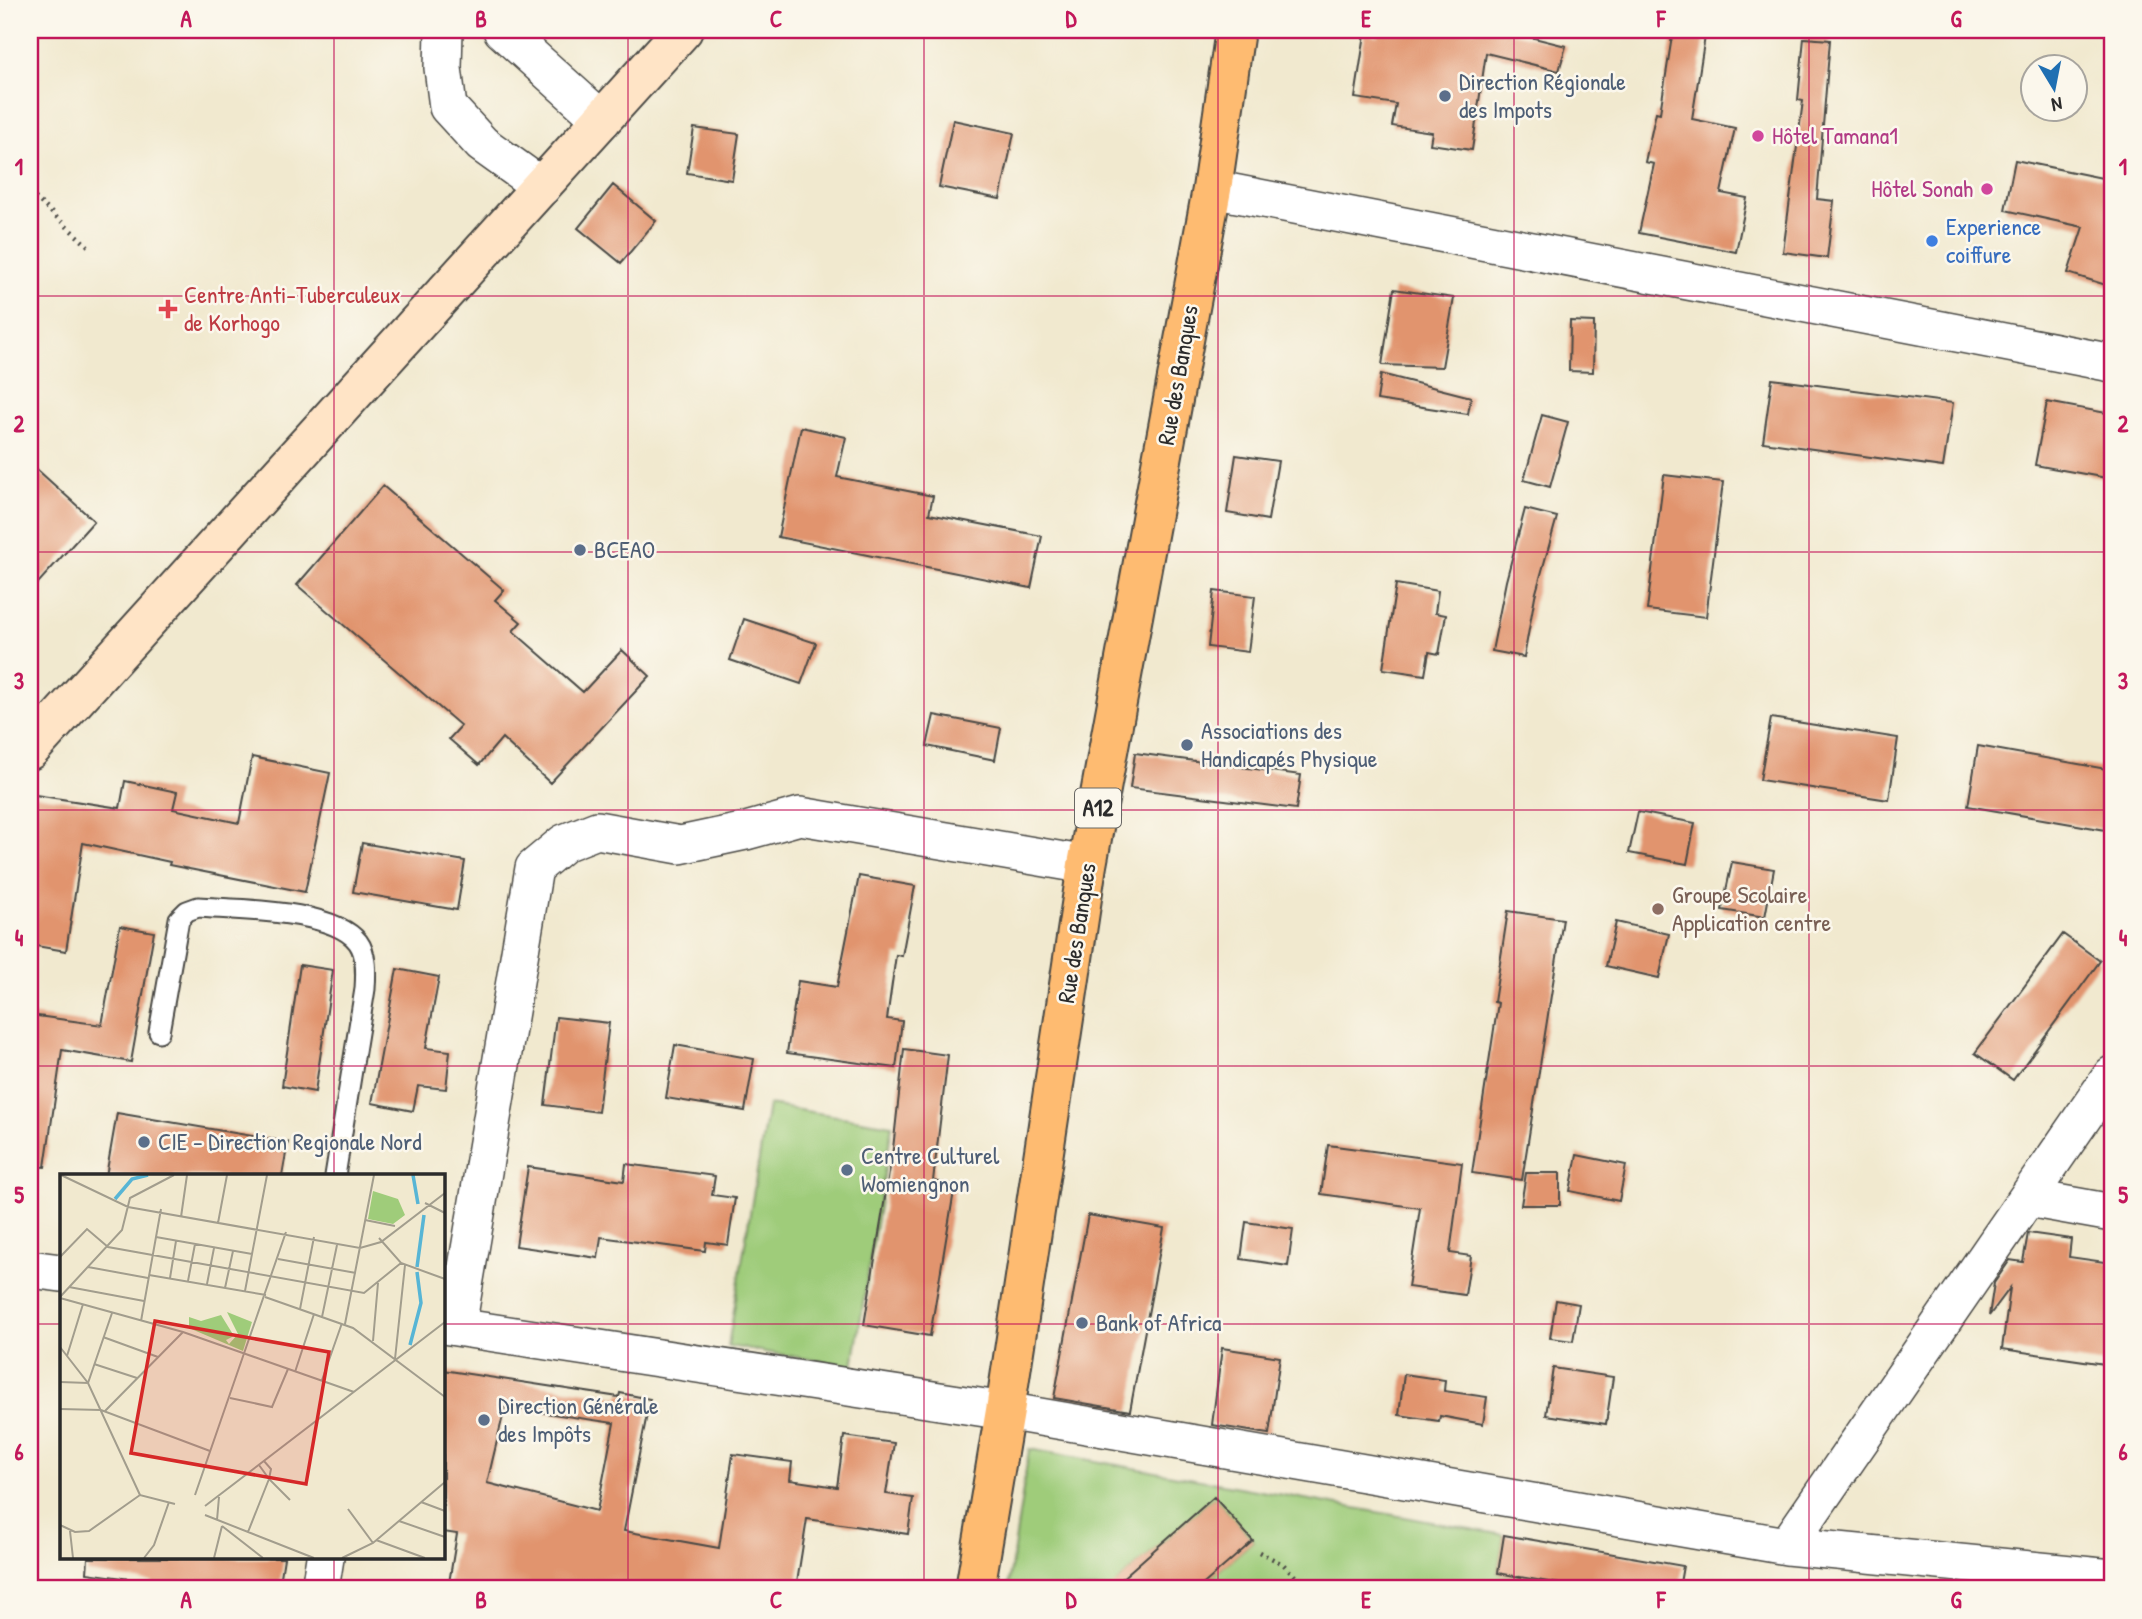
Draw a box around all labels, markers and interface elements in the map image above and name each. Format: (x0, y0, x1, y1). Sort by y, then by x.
text: A (180, 3, 192, 34)
text: B (475, 3, 487, 34)
text: C (770, 3, 782, 34)
text: D (1066, 3, 1078, 34)
text: E (1361, 3, 1372, 34)
text: F (1656, 3, 1667, 34)
text: G (1950, 3, 1962, 34)
north arrow (2020, 52, 2090, 122)
place label: Direction Régionale des Impots (1459, 65, 1626, 125)
marker: Direction Régionale des Impots (1437, 88, 1453, 104)
text: N (2050, 91, 2064, 118)
place label: Hôtel Tamana1 (1772, 119, 1898, 151)
marker: Hôtel Tamana1 (1750, 128, 1766, 144)
text: 1 (15, 151, 23, 182)
text: 1 (2119, 151, 2127, 182)
place label: Hôtel Sonah (1871, 172, 1973, 204)
marker: Hôtel Sonah (1979, 181, 1995, 197)
place label: Experience coiffure (1946, 210, 2042, 270)
marker: Experience coiffure (1924, 233, 1940, 249)
place label: Centre Anti-Tuberculeux de Korhogo (184, 278, 401, 338)
marker: Centre Anti-Tuberculeux de Korhogo (158, 299, 178, 319)
street label: Rue des Banques (1149, 303, 1205, 447)
text: 2 (14, 408, 25, 439)
text: 2 (2118, 408, 2129, 439)
place label: BCEAO (594, 533, 655, 565)
marker: BCEAO (572, 542, 588, 558)
text: 3 (14, 665, 24, 696)
text: 3 (2118, 665, 2128, 696)
place label: Associations des Handicapés Physique (1201, 714, 1378, 774)
marker: Associations des Handicapés Physique (1179, 737, 1195, 753)
road number: A12 (1075, 788, 1121, 828)
street label: Rue des Banques (1049, 861, 1103, 1005)
place label: Groupe Scolaire Application centre (1672, 878, 1832, 938)
marker: Groupe Scolaire Application centre (1650, 901, 1666, 917)
text: 4 (15, 922, 24, 953)
text: 4 (2119, 922, 2128, 953)
place label: CIE - Direction Regionale Nord (158, 1125, 422, 1157)
marker: CIE - Direction Regionale Nord (136, 1134, 152, 1150)
place label: Centre Culturel Womiengnon (861, 1139, 1000, 1199)
marker: Centre Culturel Womiengnon (839, 1162, 855, 1178)
inset map (60, 1174, 444, 1560)
text: 5 (14, 1179, 24, 1210)
text: 5 (2118, 1179, 2128, 1210)
place label: Bank of Africa (1096, 1306, 1221, 1338)
marker: Bank of Africa (1074, 1315, 1090, 1331)
place label: Direction Générale des Impôts (498, 1389, 659, 1449)
marker: Direction Générale des Impôts (476, 1412, 492, 1428)
text: 6 (14, 1436, 24, 1467)
text: 6 (2118, 1436, 2128, 1467)
text: A (180, 1584, 192, 1615)
text: B (475, 1584, 487, 1615)
text: C (770, 1584, 782, 1615)
text: D (1066, 1584, 1078, 1615)
text: E (1361, 1584, 1372, 1615)
text: F (1656, 1584, 1667, 1615)
text: G (1950, 1584, 1962, 1615)

